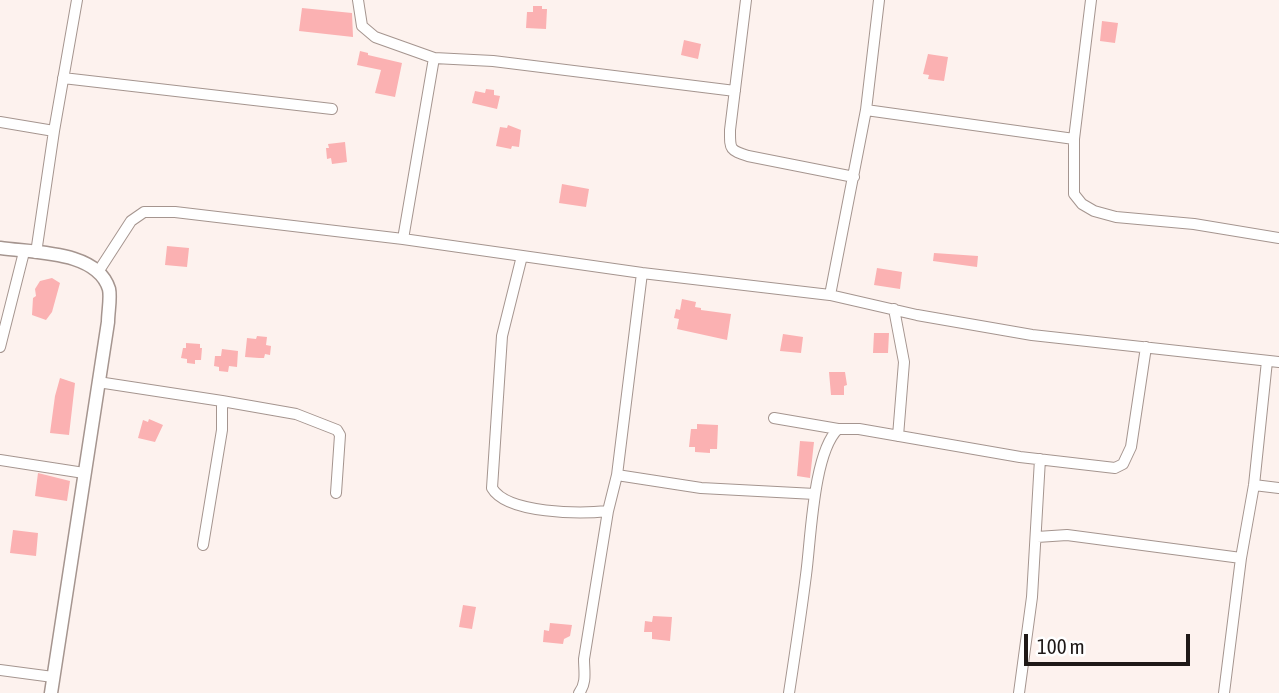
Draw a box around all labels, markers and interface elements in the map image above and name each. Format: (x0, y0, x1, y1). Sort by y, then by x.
scale bar (1027, 620, 1193, 664)
text: 100 m (1037, 634, 1085, 658)

